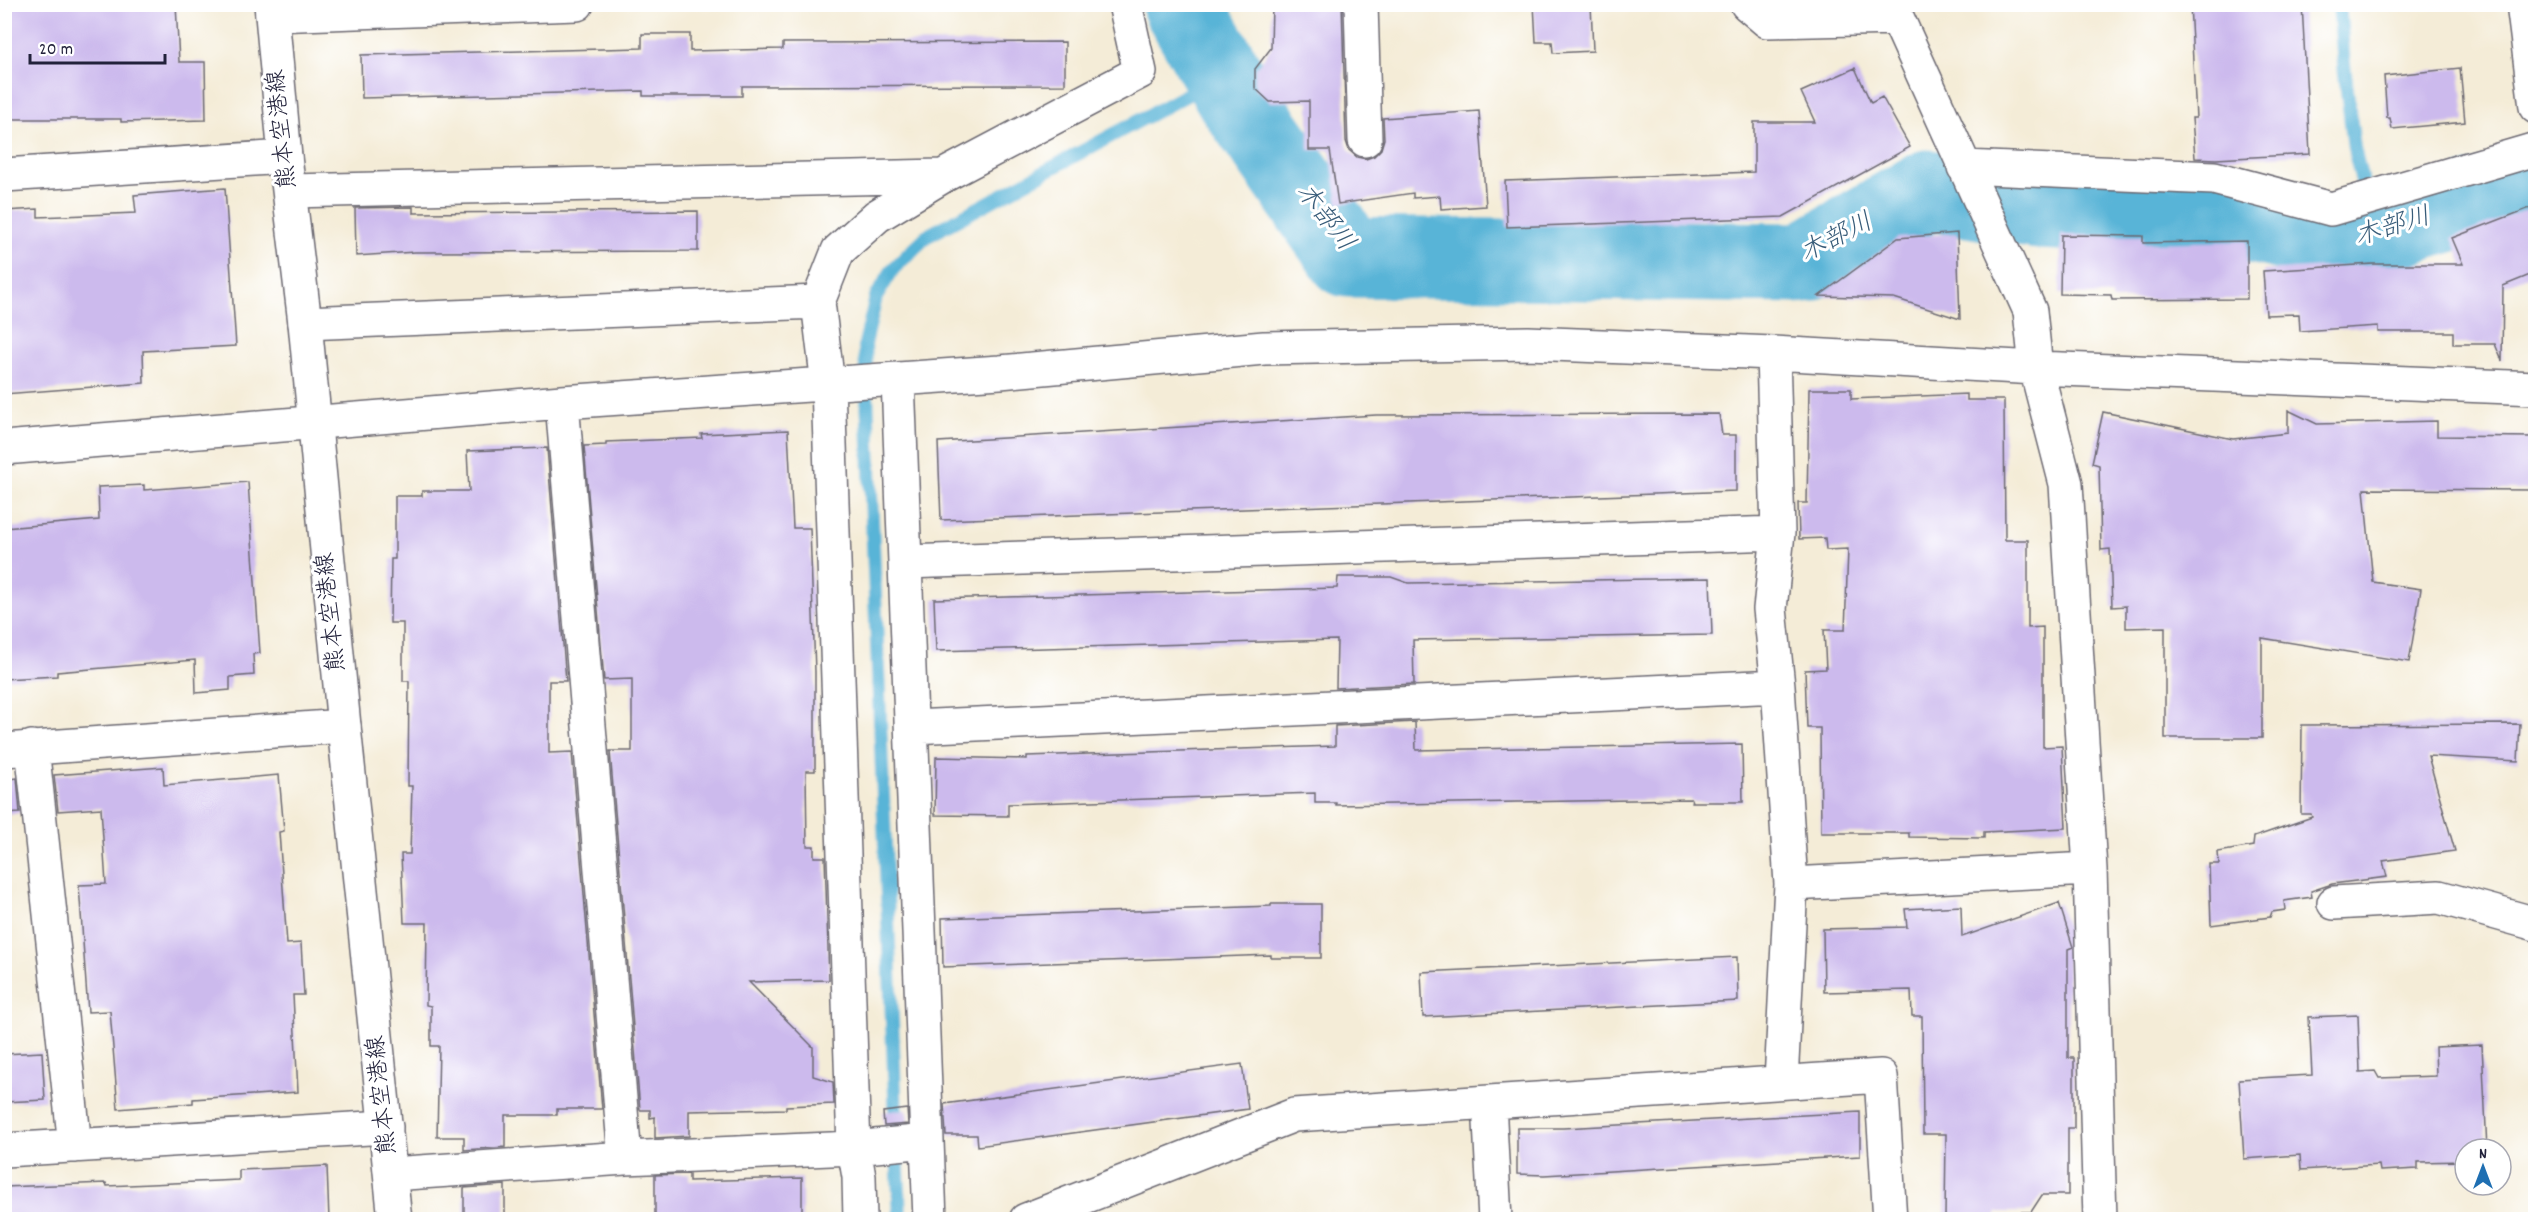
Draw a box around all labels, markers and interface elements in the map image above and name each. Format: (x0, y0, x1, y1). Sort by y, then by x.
scale bar (30, 27, 165, 65)
text: 20 m (39, 38, 73, 63)
street label: 熊本空港線 (260, 68, 306, 190)
water label: 木部川 (1285, 176, 1363, 260)
water label: 木部川 (2350, 199, 2436, 257)
water label: 木部川 (1794, 205, 1880, 273)
street label: 熊本空港線 (309, 551, 355, 673)
street label: 熊本空港線 (360, 1034, 406, 1156)
north arrow (2453, 1137, 2513, 1197)
text: N (2479, 1143, 2487, 1166)

